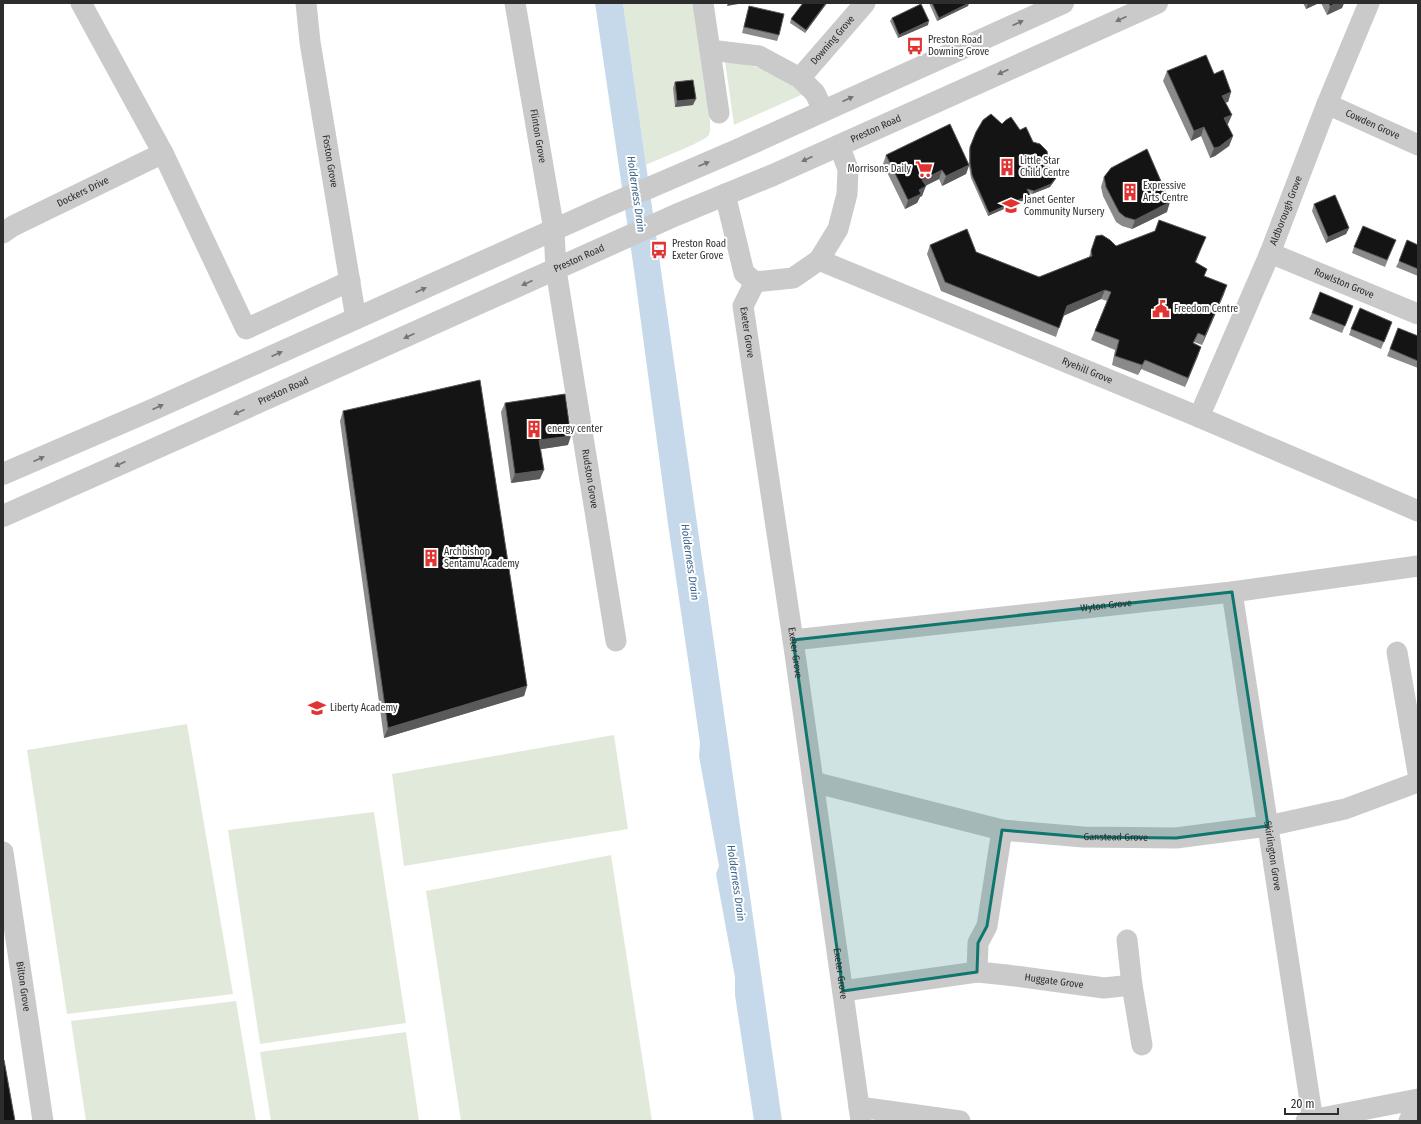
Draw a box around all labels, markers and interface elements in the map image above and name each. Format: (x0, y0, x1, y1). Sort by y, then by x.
street label: Downing Grove (808, 13, 857, 67)
one-way arrow (1116, 16, 1127, 22)
one-way arrow (1012, 20, 1024, 26)
place label: Preston Road Downing Grove (928, 34, 989, 58)
bus stop icon: Preston Road Downing Grove (905, 36, 925, 56)
one-way arrow (996, 70, 1008, 76)
one-way arrow (843, 96, 854, 102)
street label: Cowden Grove (1344, 107, 1402, 142)
street label: Flinton Grove (527, 108, 548, 164)
street label: Preston Road (849, 112, 903, 145)
street label: Foston Grove (320, 134, 340, 188)
water label: Holderness Drain (624, 155, 648, 233)
place label: Little Star Child Centre (1020, 155, 1070, 179)
one-way arrow (801, 157, 813, 163)
building icon: Little Star Child Centre (997, 157, 1017, 177)
supermarket icon: Morrisons Daily (914, 159, 934, 179)
one-way arrow (699, 160, 711, 166)
place label: Morrisons Daily (848, 163, 912, 175)
street label: Dockers Drive (55, 174, 111, 210)
street label: Aldborough Grove (1267, 174, 1305, 247)
place label: Expressive Arts Centre (1143, 180, 1188, 204)
building icon: Expressive Arts Centre (1120, 182, 1140, 202)
place label: Janet Genter Community Nursery (1024, 194, 1105, 218)
school or university icon: Janet Genter Community Nursery (1001, 196, 1021, 216)
place label: Preston Road Exeter Grove (672, 238, 726, 262)
bus stop icon: Preston Road Exeter Grove (649, 240, 669, 260)
street label: Preston Road (552, 242, 606, 275)
street label: Rowlston Grove (1312, 266, 1376, 301)
one-way arrow (522, 280, 533, 286)
one-way arrow (416, 287, 427, 293)
public building icon: Freedom Centre (1151, 299, 1171, 319)
place label: Freedom Centre (1174, 303, 1238, 315)
street label: Exeter Grove (737, 306, 757, 359)
one-way arrow (403, 333, 414, 339)
one-way arrow (271, 351, 283, 358)
street label: Ryehill Grove (1060, 355, 1114, 387)
street label: Preston Road (256, 374, 311, 408)
one-way arrow (153, 404, 165, 410)
one-way arrow (232, 409, 244, 415)
building icon: energy center (524, 419, 544, 439)
place label: energy center (547, 423, 603, 435)
street label: Rudston Grove (579, 448, 601, 509)
one-way arrow (33, 455, 45, 461)
one-way arrow (114, 461, 126, 468)
water label: Holderness Drain (678, 523, 702, 601)
place label: Archbishop Sentamu Academy (444, 546, 520, 570)
building icon: Archbishop Sentamu Academy (421, 548, 441, 568)
street label: Wyton Grove (1080, 597, 1132, 615)
street label: Exeter Grove (785, 627, 804, 679)
school or university icon: Liberty Academy (307, 698, 327, 718)
place label: Liberty Academy (330, 702, 398, 714)
street label: Skirlington Grove (1261, 820, 1284, 892)
street label: Ganstead Grove (1083, 831, 1148, 844)
water label: Holderness Drain (724, 844, 748, 922)
street label: Exeter Grove (831, 947, 850, 1000)
street label: Bilton Grove (13, 961, 33, 1012)
street label: Huggate Grove (1024, 971, 1084, 991)
scale bar (1285, 1090, 1338, 1116)
text: 20 m (1291, 1097, 1315, 1111)

